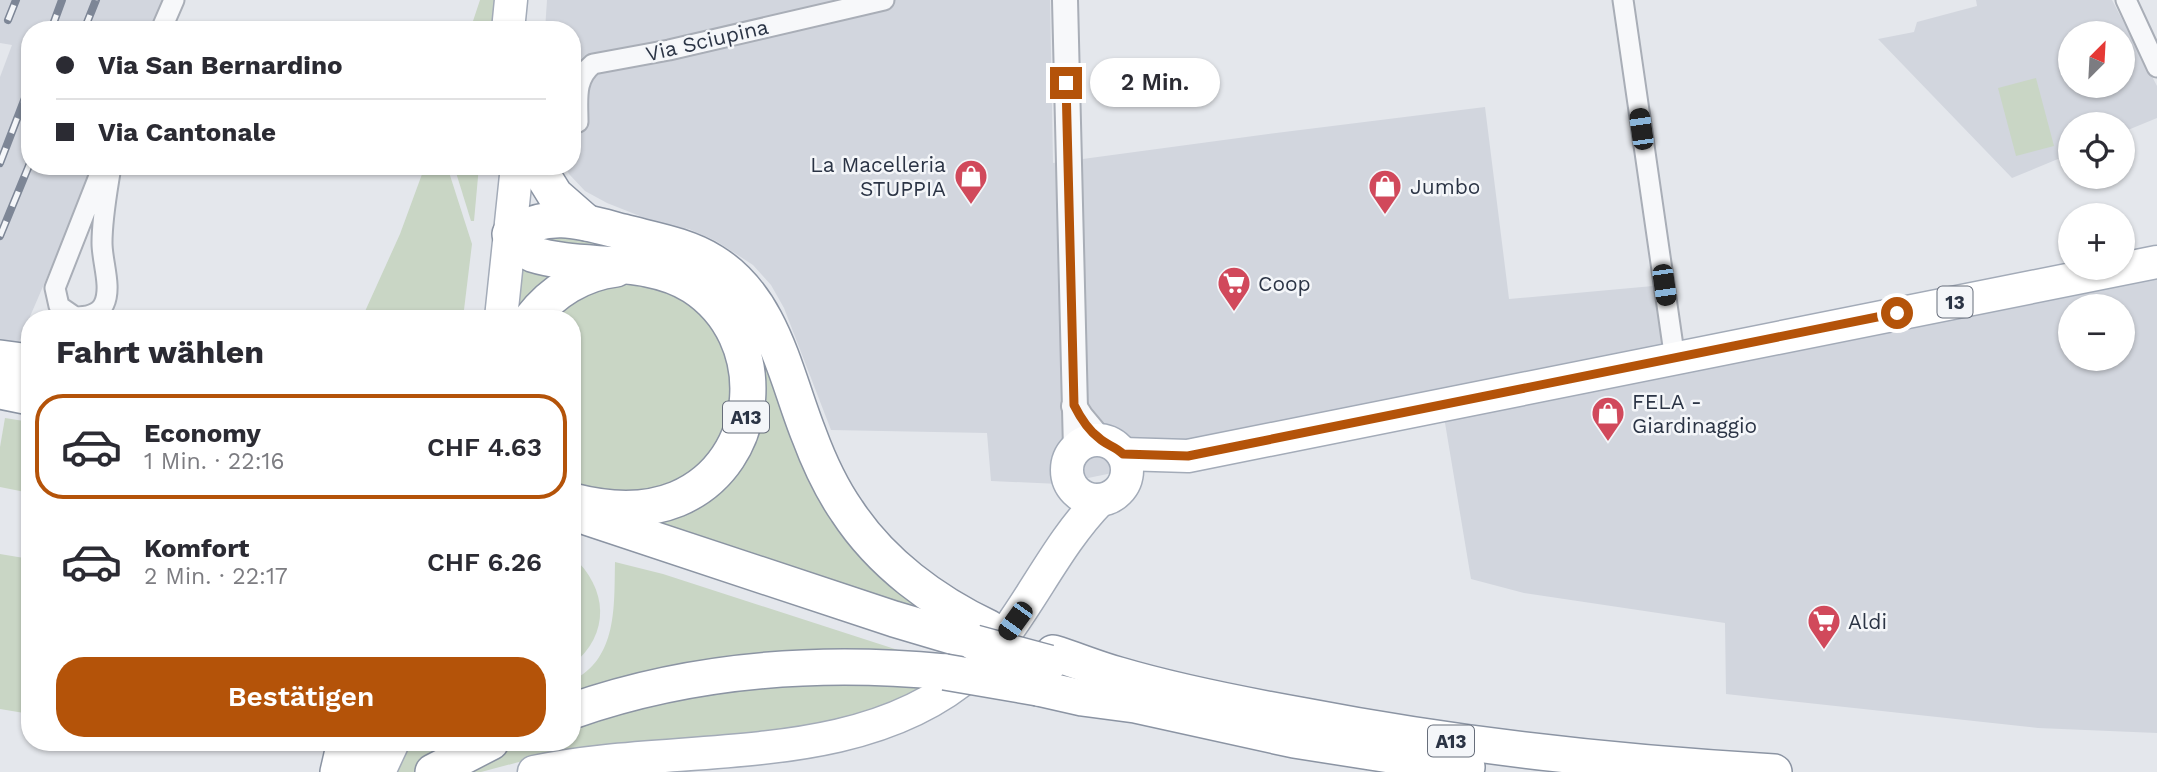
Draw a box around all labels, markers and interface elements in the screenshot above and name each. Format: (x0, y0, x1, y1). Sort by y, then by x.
street label: Via Sciupina (643, 14, 771, 66)
north arrow (2058, 21, 2135, 98)
map controls (2058, 21, 2135, 371)
text: Via San Bernardino (98, 50, 343, 80)
callout: 2 Min. (1090, 58, 1220, 108)
route end (1050, 67, 1082, 99)
text: 2 Min. (1121, 69, 1189, 96)
car (1628, 107, 1655, 151)
button: locate (2058, 112, 2135, 189)
text: Via Cantonale (98, 117, 276, 147)
place label: La Macelleria STUPPIA (810, 152, 946, 201)
shop icon: La Macelleria STUPPIA (952, 157, 990, 206)
shop icon: Jumbo (1366, 167, 1404, 216)
place label: Jumbo (1410, 174, 1480, 199)
button: + (2058, 203, 2135, 280)
car (1651, 263, 1678, 307)
supermarket icon: Coop (1215, 264, 1253, 313)
place label: Coop (1258, 271, 1311, 296)
road number: 13 (1938, 286, 1972, 318)
button: − (2058, 294, 2135, 371)
route start (1881, 297, 1913, 329)
text: Fahrt wählen (56, 333, 264, 371)
place label: FELA - Giardinaggio (1632, 389, 1757, 438)
shop icon: FELA - Giardinaggio (1589, 394, 1627, 443)
road number: A13 (723, 402, 769, 432)
icon: car (60, 415, 123, 478)
text: Economy (144, 418, 261, 448)
text: CHF 4.63 (427, 432, 542, 462)
text: 1 Min. · 22:16 (144, 448, 284, 475)
icon: car (60, 530, 123, 593)
text: Komfort (144, 533, 249, 563)
text: CHF 6.26 (427, 547, 542, 577)
text: 2 Min. · 22:17 (144, 563, 288, 590)
car (995, 598, 1036, 644)
supermarket icon: Aldi (1805, 602, 1843, 651)
place label: Aldi (1848, 609, 1887, 634)
button: Bestätigen (56, 657, 546, 737)
road number: A13 (1428, 726, 1474, 756)

